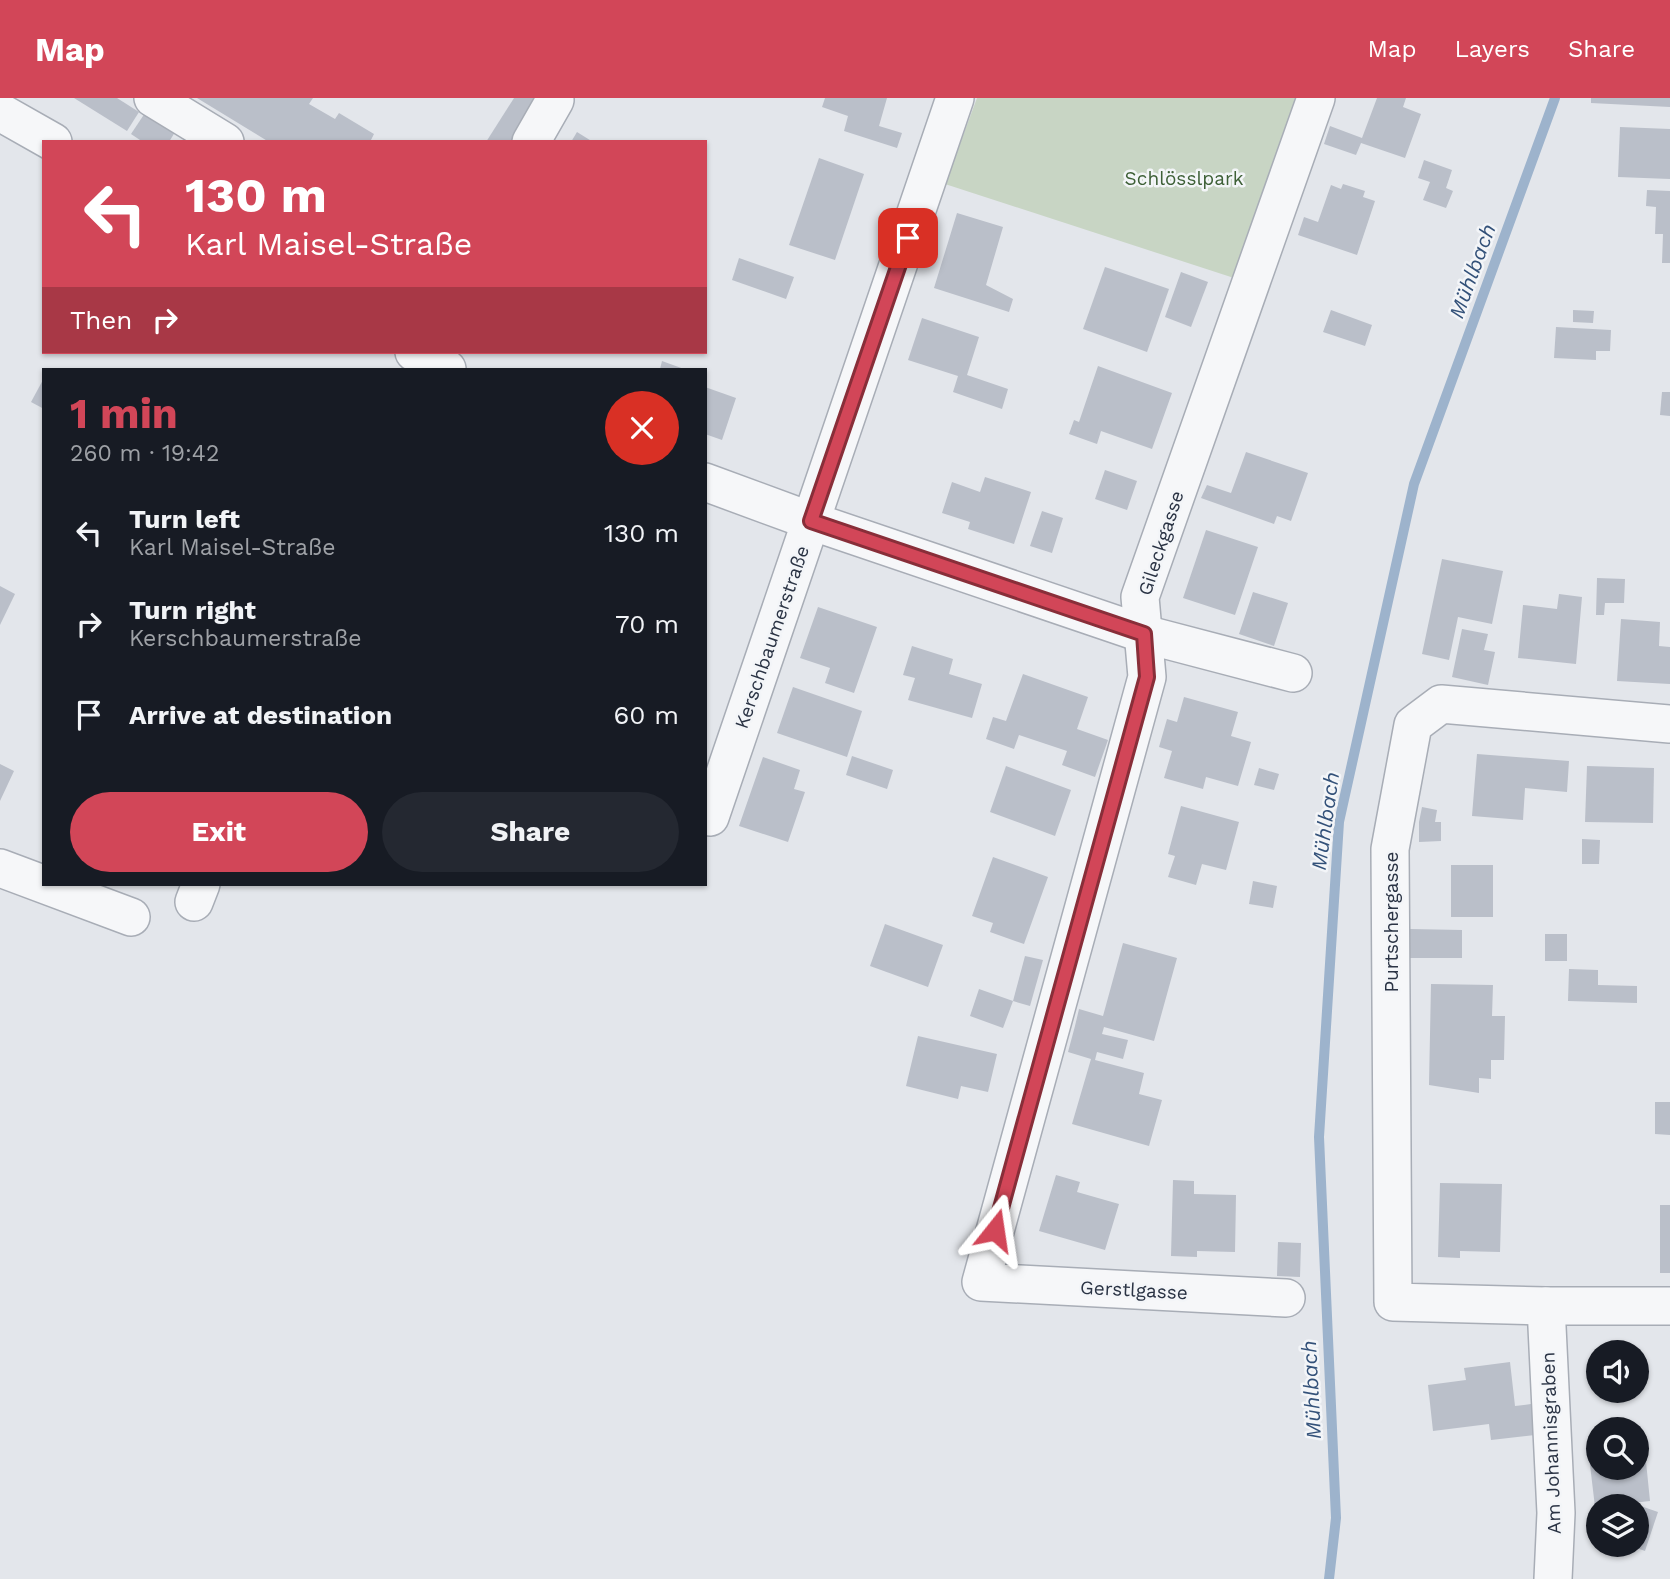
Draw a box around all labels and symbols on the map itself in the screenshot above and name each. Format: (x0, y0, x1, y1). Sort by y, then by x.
park label: Schlösslpark (1125, 167, 1244, 190)
pin (878, 208, 938, 268)
water label: Mühlbach (1443, 220, 1501, 322)
street label: Gileckgasse (1133, 488, 1189, 598)
street label: Kerschbaumerstraße (730, 542, 814, 732)
water label: Mühlbach (1306, 770, 1344, 872)
street label: Purtschergasse (1380, 852, 1403, 992)
position arrow (958, 1193, 1032, 1267)
street label: Gerstlgasse (1080, 1276, 1188, 1304)
water label: Mühlbach (1296, 1340, 1326, 1440)
street label: Am Johannisgraben (1536, 1351, 1566, 1535)

